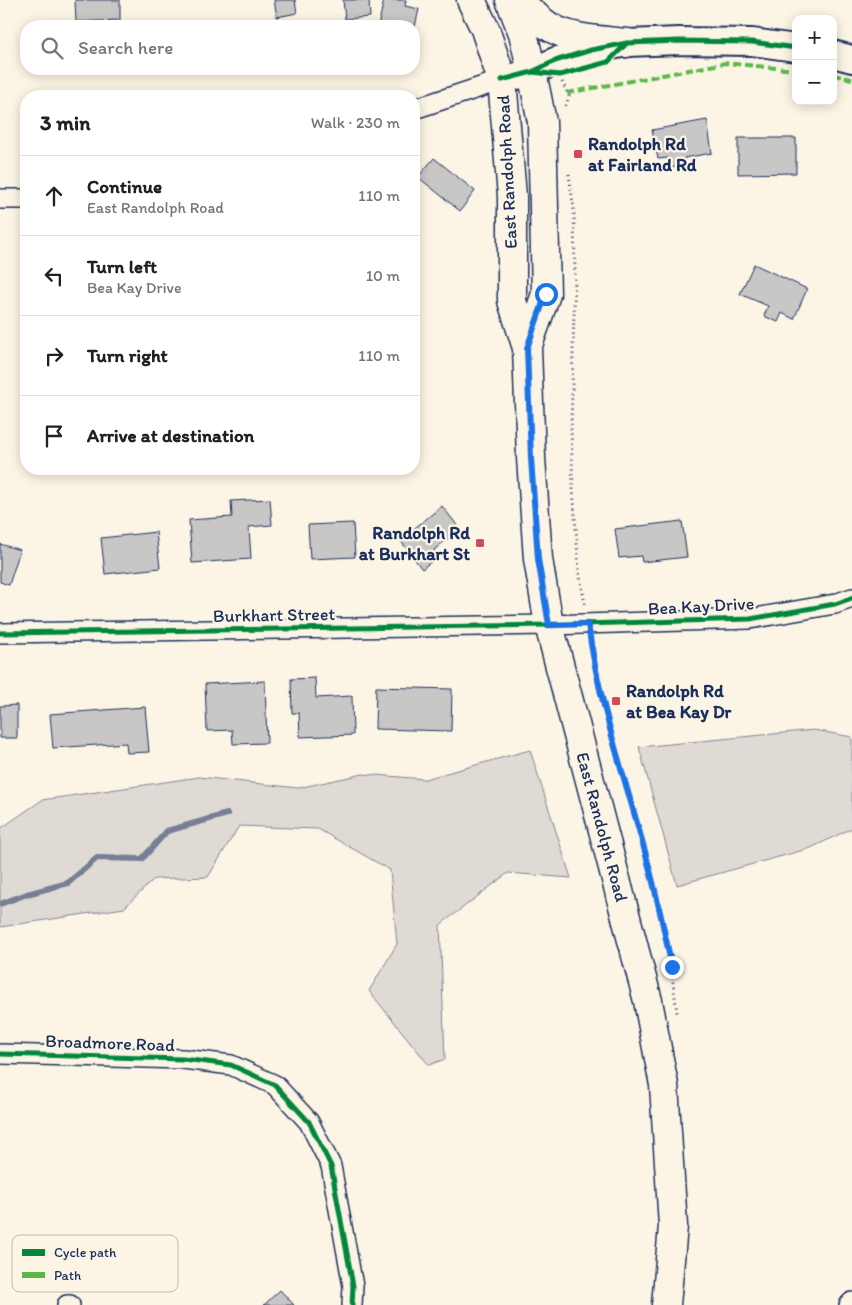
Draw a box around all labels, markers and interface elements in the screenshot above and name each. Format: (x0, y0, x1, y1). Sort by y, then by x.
map controls (792, 15, 837, 105)
button: + (792, 15, 837, 60)
search box (20, 20, 420, 75)
icon: search (38, 34, 66, 62)
text: Search here (78, 36, 173, 59)
button: − (792, 60, 837, 105)
street label: East Randolph Road (492, 94, 522, 249)
text: 3 min (40, 110, 90, 135)
text: Walk · 230 m (311, 113, 400, 132)
place label: Randolph Rd at Fairland Rd (588, 133, 697, 176)
marker: Randolph Rd at Fairland Rd (572, 148, 584, 160)
text: Continue (87, 175, 162, 198)
icon: ahead (40, 182, 68, 210)
text: 110 m (358, 186, 400, 205)
text: East Randolph Road (87, 198, 224, 217)
text: Turn left (87, 255, 157, 278)
icon: left (40, 262, 68, 290)
text: 10 m (366, 266, 400, 285)
text: Bea Kay Drive (87, 278, 182, 297)
route start (535, 283, 558, 306)
icon: right (40, 342, 68, 370)
text: Turn right (87, 344, 168, 367)
text: 110 m (358, 346, 400, 365)
icon: arrive (40, 422, 68, 450)
text: Arrive at destination (87, 424, 254, 447)
place label: Randolph Rd at Burkhart St (359, 522, 470, 565)
marker: Randolph Rd at Burkhart St (474, 537, 486, 549)
street label: Bea Kay Drive (647, 592, 755, 620)
street label: Burkhart Street (213, 603, 336, 627)
place label: Randolph Rd at Bea Kay Dr (626, 680, 733, 723)
marker: Randolph Rd at Bea Kay Dr (610, 695, 622, 707)
street label: East Randolph Road (571, 750, 633, 905)
route end (661, 956, 684, 979)
street label: Broadmore Road (45, 1030, 175, 1056)
legend (12, 1235, 178, 1292)
text: Cycle path (54, 1244, 117, 1261)
text: Path (54, 1267, 81, 1284)

